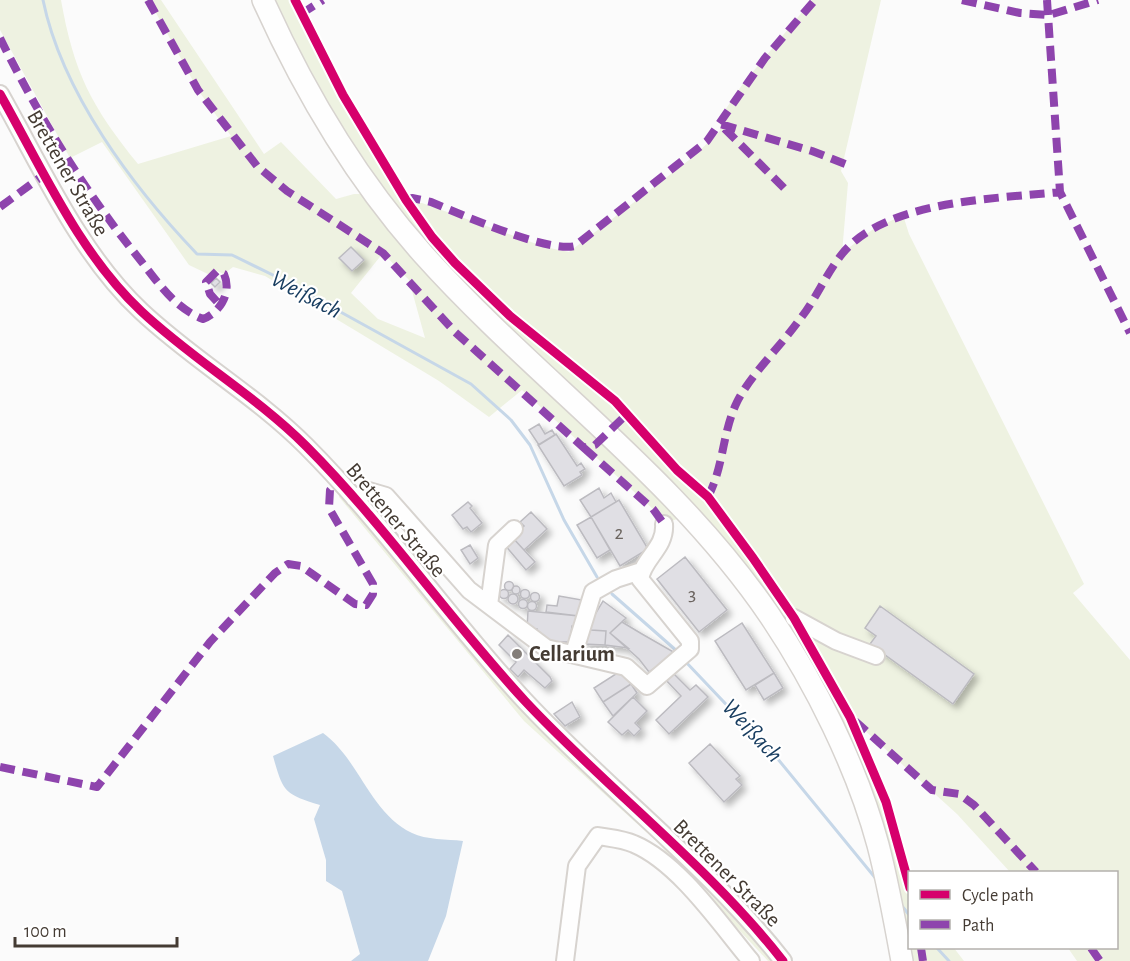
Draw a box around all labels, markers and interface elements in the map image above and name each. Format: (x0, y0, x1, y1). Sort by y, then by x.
street label: Brettener Straße (23, 106, 113, 240)
water label: Weißach (267, 266, 345, 324)
street label: Brettener Straße (342, 459, 450, 581)
house number: 2 (614, 523, 624, 543)
house number: 3 (688, 584, 696, 604)
place label: Cellarium (529, 643, 615, 665)
marker: Cellarium (510, 647, 524, 661)
water label: Weißach (717, 695, 787, 767)
street label: Brettener Straße (669, 815, 785, 931)
legend (908, 871, 1118, 949)
text: Cycle path (962, 887, 1034, 905)
scale bar (15, 910, 177, 948)
text: Path (962, 917, 994, 935)
text: 100 m (24, 923, 67, 941)

